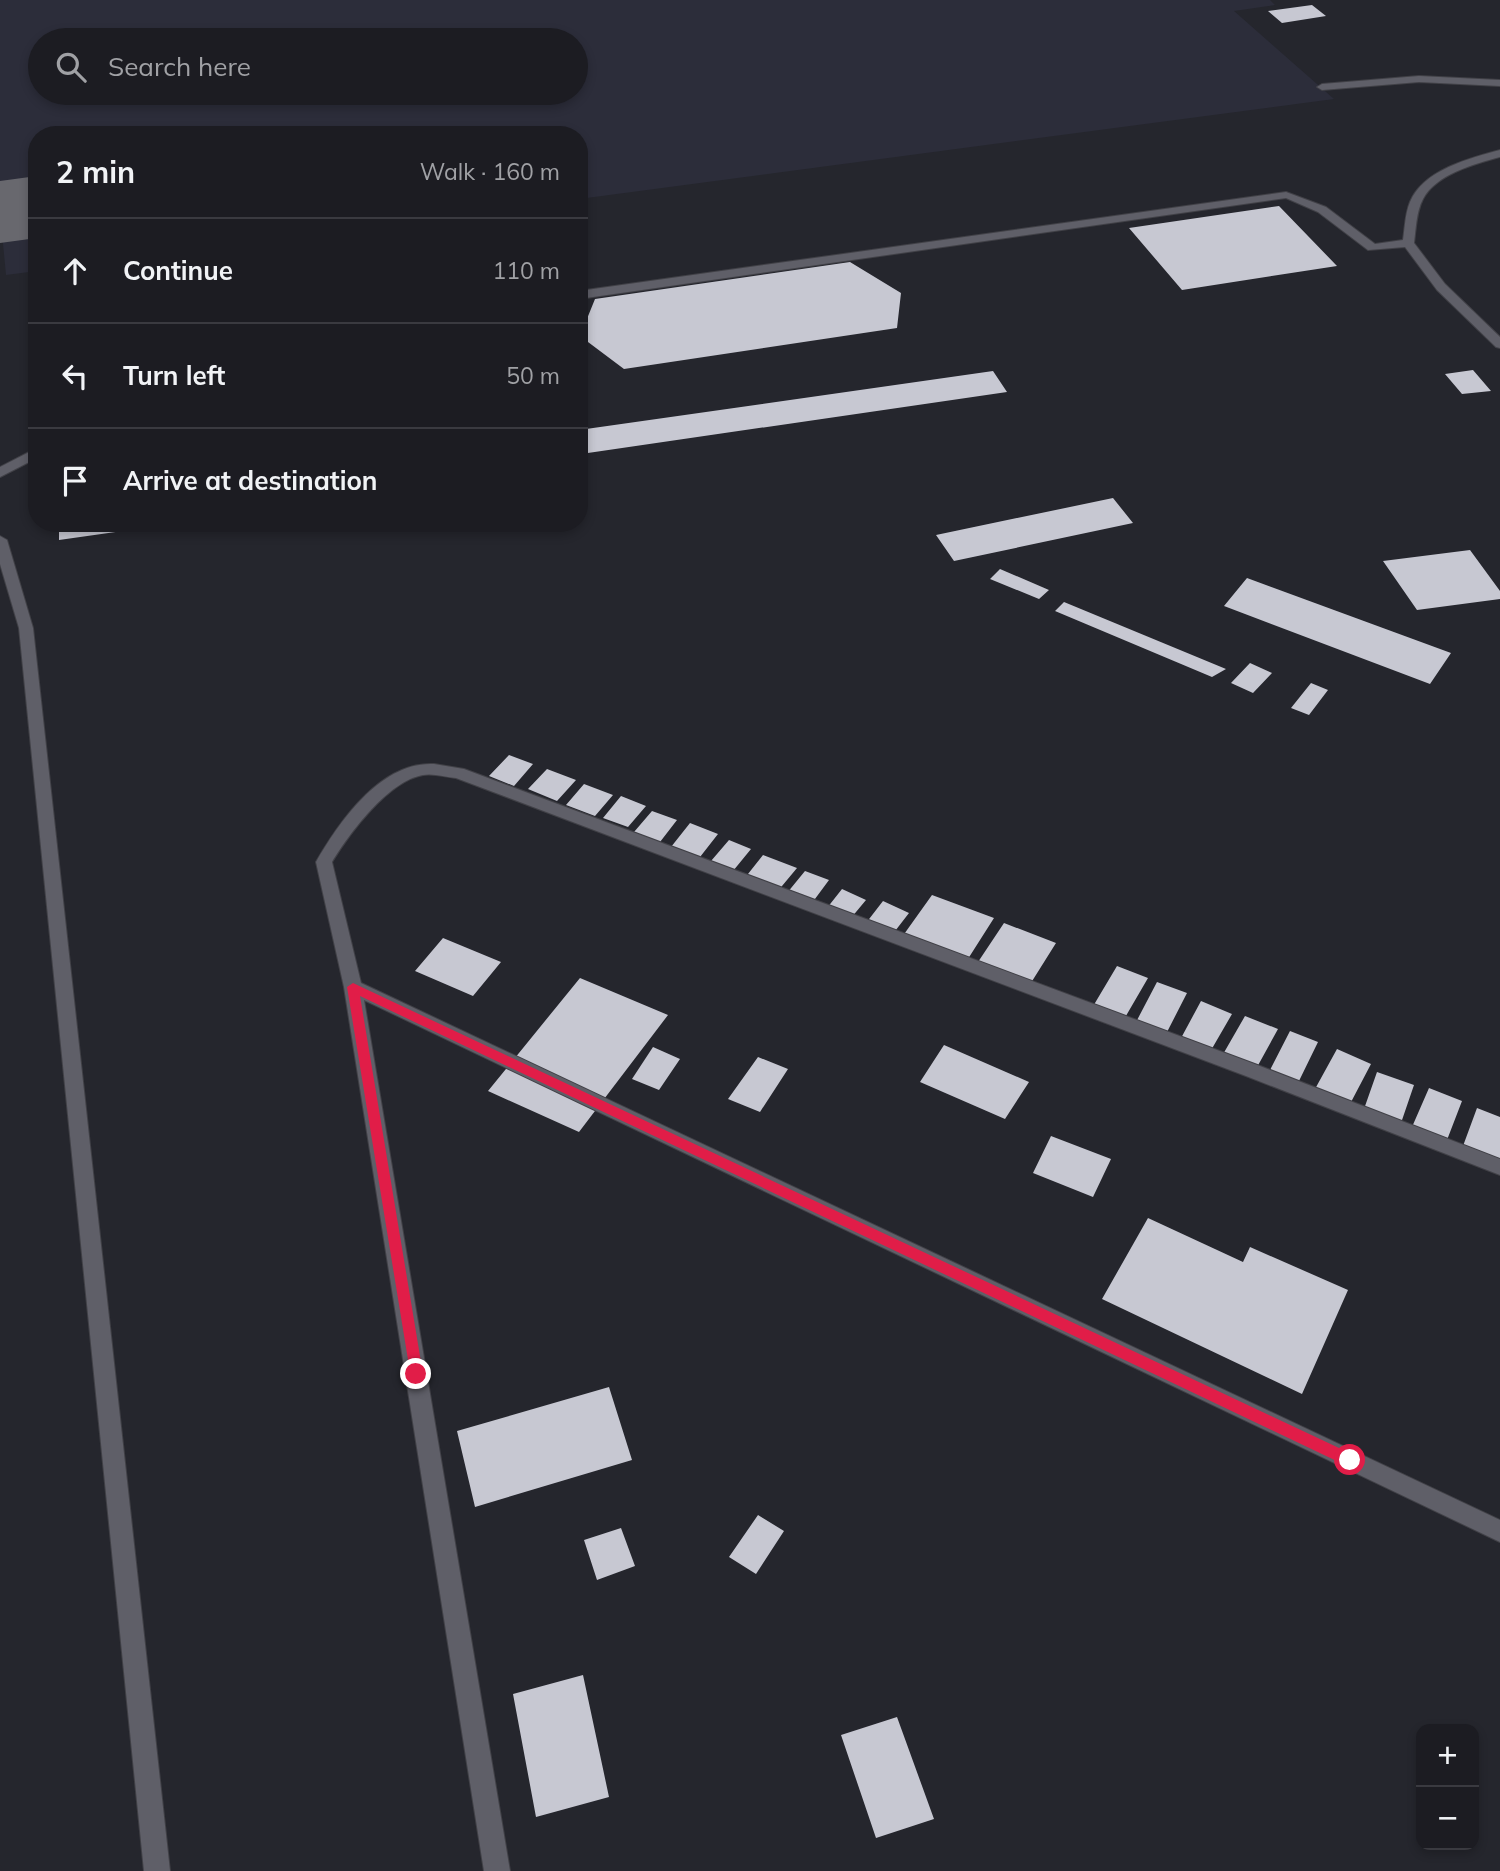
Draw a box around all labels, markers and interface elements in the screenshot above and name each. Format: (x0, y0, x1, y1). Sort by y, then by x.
search box (28, 28, 588, 105)
icon: search (52, 48, 90, 86)
text: Search here (108, 50, 251, 83)
text: 2 min (56, 153, 135, 191)
text: Walk · 160 m (420, 157, 560, 186)
icon: ahead (56, 252, 94, 290)
text: Continue (123, 254, 233, 287)
text: 110 m (492, 256, 560, 285)
icon: left (56, 357, 94, 395)
text: Turn left (123, 359, 225, 392)
text: 50 m (506, 361, 560, 390)
icon: arrive (56, 462, 94, 500)
text: Arrive at destination (123, 464, 378, 497)
route end (400, 1358, 431, 1389)
route start (1334, 1444, 1365, 1475)
map controls (1416, 1724, 1479, 1850)
button: + (1416, 1724, 1479, 1787)
button: − (1416, 1787, 1479, 1850)

